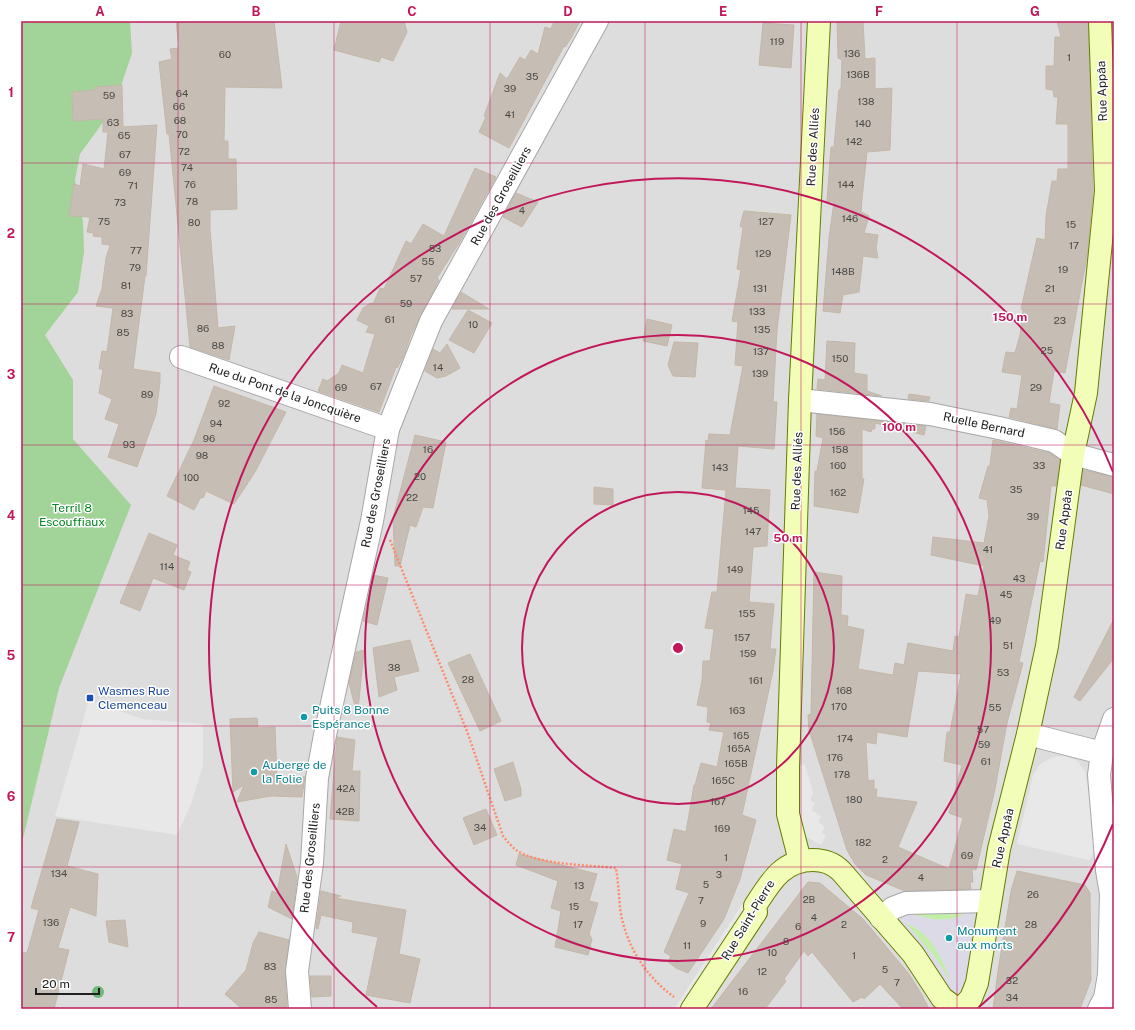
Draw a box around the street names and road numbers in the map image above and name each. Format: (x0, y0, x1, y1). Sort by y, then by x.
street label: Rue Appâa (1094, 60, 1110, 122)
street label: Rue des Alliés (804, 107, 822, 187)
street label: Rue des Groseilliers (468, 144, 534, 248)
street label: Rue du Pont de la Joncquière (207, 360, 363, 426)
street label: Ruelle Bernard (942, 410, 1026, 440)
street label: Rue des Alliés (789, 431, 805, 511)
street label: Rue des Groseilliers (359, 437, 393, 549)
street label: Rue Appâa (1053, 489, 1075, 551)
street label: Rue des Groseilliers (297, 802, 323, 914)
street label: Rue Appâa (989, 807, 1017, 869)
street label: Rue Saint-Pierre (718, 877, 778, 963)

